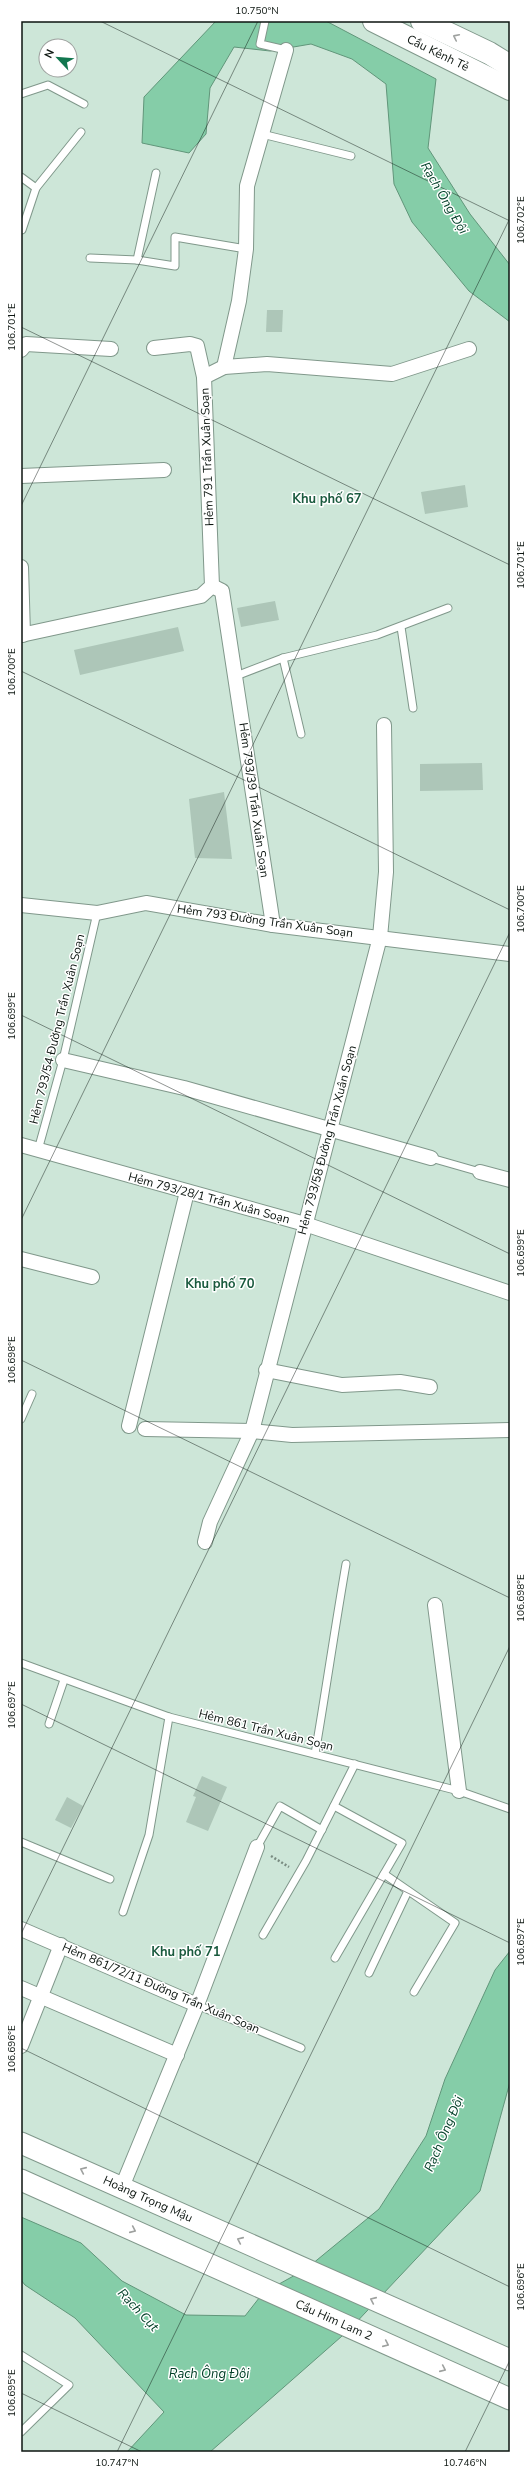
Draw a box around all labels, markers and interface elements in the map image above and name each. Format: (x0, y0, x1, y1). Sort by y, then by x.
text: 10.750°N (235, 4, 279, 18)
street label: Cầu Kênh Tẻ (404, 31, 472, 75)
one-way arrow (452, 34, 460, 42)
north arrow (38, 38, 78, 78)
text: N (41, 47, 58, 61)
water label: Rạch Ông Đội (416, 158, 473, 238)
text: 106.702°E (514, 196, 528, 244)
text: 106.701°E (5, 303, 19, 351)
street label: Hẻm 791 Trần Xuân Soạn (197, 388, 217, 526)
district label: Khu phố 67 (292, 490, 362, 508)
text: 106.701°E (514, 541, 528, 589)
text: 106.700°E (5, 648, 19, 696)
street label: Hẻm 793/39 Trần Xuân Soạn (235, 722, 273, 878)
text: 106.700°E (514, 885, 528, 933)
street label: Hẻm 793 Đường Trần Xuân Soạn (176, 901, 354, 941)
street label: Hẻm 793/54 Đường Trần Xuân Soạn (26, 932, 88, 1126)
text: 106.699°E (5, 992, 19, 1040)
street label: Hẻm 793/58 Đường Trần Xuân Soạn (294, 1044, 360, 1236)
street label: Hẻm 793/28/1 Trần Xuân Soạn (126, 1169, 292, 1227)
text: 106.699°E (514, 1229, 528, 1277)
district label: Khu phố 70 (185, 1275, 255, 1293)
text: 106.698°E (5, 1336, 19, 1384)
text: 106.698°E (514, 1574, 528, 1622)
text: 106.697°E (5, 1681, 19, 1729)
street label: Hẻm 861 Trần Xuân Soạn (197, 1705, 335, 1755)
text: 106.697°E (514, 1918, 528, 1966)
street label: Hẻm 861/72/11 Đường Trần Xuân Soạn (60, 1939, 262, 2037)
district label: Khu phố 71 (151, 1943, 221, 1961)
text: 106.696°E (5, 2025, 19, 2073)
water label: Rạch Ông Đội (419, 2092, 468, 2175)
one-way arrow (80, 2167, 87, 2175)
street label: Hoàng Trọng Mậu (101, 2172, 195, 2226)
one-way arrow (129, 2225, 137, 2233)
one-way arrow (237, 2237, 244, 2245)
text: 106.696°E (514, 2263, 528, 2311)
water label: Rạch Cụt (113, 2285, 163, 2336)
street label: Cầu Him Lam 2 (293, 2296, 375, 2344)
one-way arrow (370, 2297, 377, 2305)
one-way arrow (382, 2339, 389, 2347)
water label: Rạch Ông Đội (169, 2364, 250, 2383)
one-way arrow (438, 2364, 446, 2372)
text: 106.695°E (5, 2369, 19, 2417)
text: 10.747°N (95, 2456, 139, 2470)
text: 10.746°N (443, 2456, 487, 2470)

